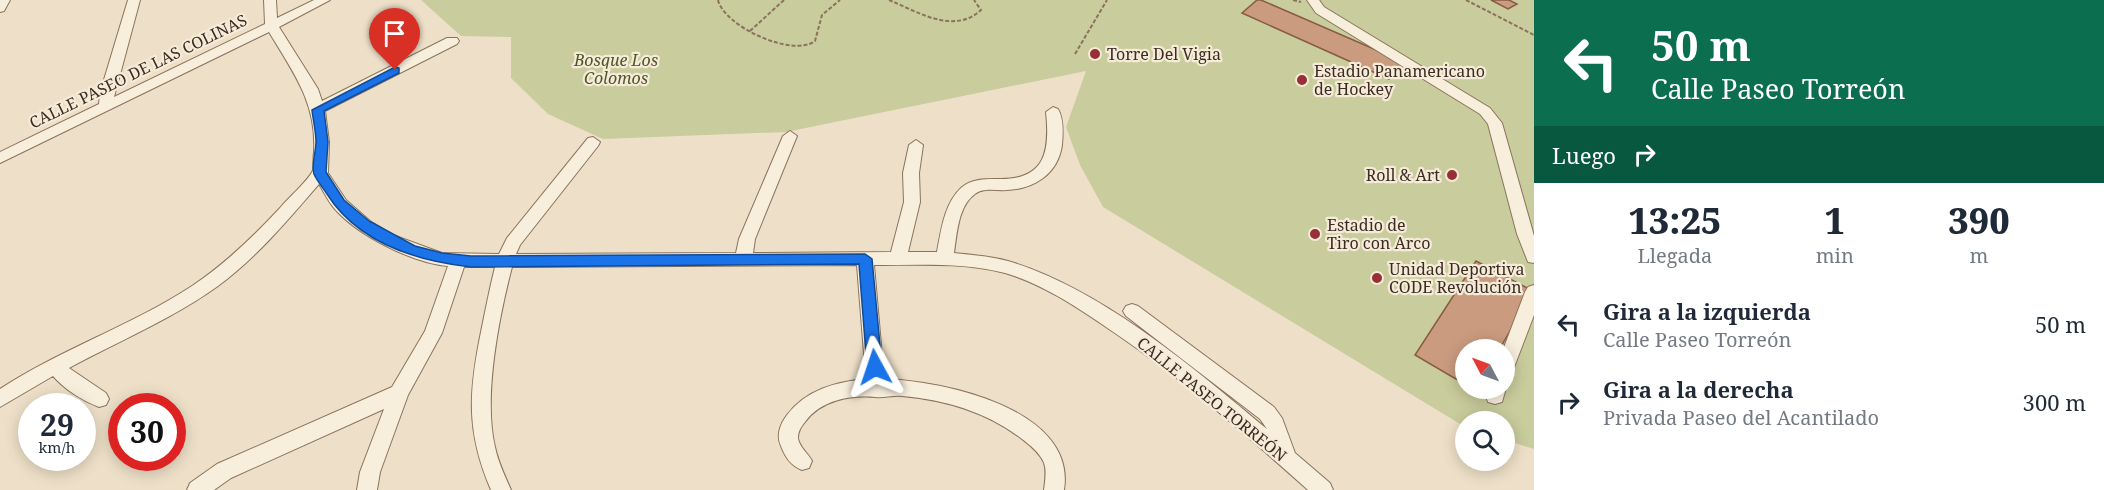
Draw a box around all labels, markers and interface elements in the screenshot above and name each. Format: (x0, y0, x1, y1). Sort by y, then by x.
pin (369, 8, 420, 70)
street label: CALLE PASEO DE LAS COLINAS (25, 9, 251, 133)
text: 50 m (1651, 16, 1751, 73)
icon: arrive (378, 17, 411, 50)
icon: left (1552, 24, 1630, 102)
place label: Torre Del Vigia (1107, 43, 1221, 65)
marker: Torre Del Vigia (1088, 47, 1102, 61)
park label: Bosque Los Colomos (573, 49, 658, 89)
place label: Estadio Panamericano de Hockey (1314, 60, 1485, 100)
text: Calle Paseo Torreón (1651, 70, 1905, 107)
marker: Estadio Panamericano de Hockey (1295, 73, 1309, 87)
icon: right (1628, 138, 1661, 171)
text: Luego (1552, 140, 1616, 170)
place label: Roll & Art (1366, 164, 1440, 186)
marker: Roll & Art (1445, 168, 1459, 182)
text: 13:25 (1628, 196, 1721, 245)
text: 1 (1825, 196, 1845, 245)
text: 390 (1948, 196, 2010, 245)
place label: Estadio de Tiro con Arco (1327, 214, 1430, 254)
marker: Estadio de Tiro con Arco (1308, 227, 1322, 241)
text: Llegada (1637, 242, 1712, 269)
text: min (1816, 242, 1854, 269)
text: m (1970, 242, 1988, 269)
place label: Unidad Deportiva CODE Revolución (1389, 258, 1525, 298)
marker: Unidad Deportiva CODE Revolución (1370, 271, 1384, 285)
text: Gira a la izquierda (1603, 296, 1811, 326)
icon: left (1552, 308, 1585, 341)
text: 50 m (2035, 309, 2086, 339)
text: Calle Paseo Torreón (1603, 326, 1791, 353)
street label: CALLE PASEO TORREÓN (1133, 332, 1291, 466)
position arrow (843, 335, 907, 399)
north arrow (1455, 339, 1515, 399)
map controls (1455, 339, 1515, 471)
text: Gira a la derecha (1603, 374, 1794, 404)
icon: right (1552, 386, 1585, 419)
text: 300 m (2023, 387, 2086, 417)
speed limit sign: 30 (108, 393, 186, 471)
text: 29 (40, 404, 74, 445)
text: Privada Paseo del Acantilado (1603, 404, 1879, 431)
button: search (1455, 411, 1515, 471)
text: km/h (39, 437, 75, 457)

